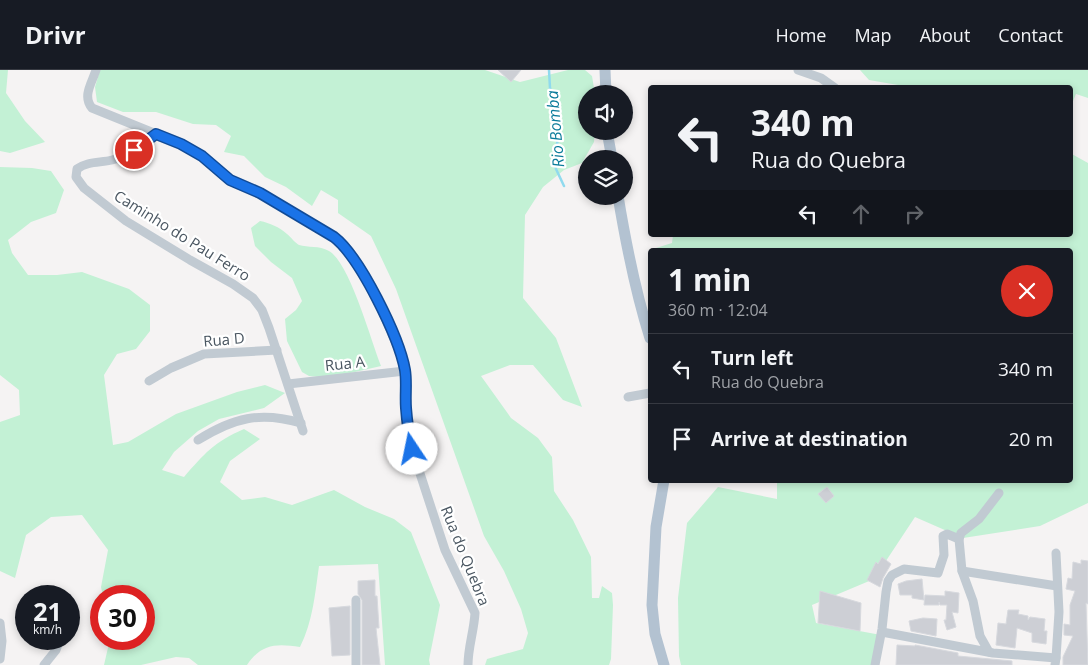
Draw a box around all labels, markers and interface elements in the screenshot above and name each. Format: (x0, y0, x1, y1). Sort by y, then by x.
text: Drivr (25, 18, 86, 51)
text: Home (776, 23, 826, 47)
text: Map (854, 23, 892, 47)
text: About (920, 23, 970, 47)
text: Contact (998, 23, 1063, 47)
map controls (578, 85, 633, 205)
button: sound (578, 85, 633, 140)
water label: Rio Bomba (541, 90, 569, 168)
text: 340 m (751, 99, 855, 146)
icon: left (668, 105, 733, 170)
pin (113, 129, 155, 171)
icon: arrive (120, 136, 148, 164)
text: Rua do Quebra (751, 144, 906, 174)
button: layers (578, 150, 633, 205)
street label: Caminho do Pau Ferro (111, 185, 254, 285)
icon: left (794, 200, 822, 228)
icon: ahead (847, 200, 875, 228)
icon: right (900, 200, 928, 228)
text: 1 min (668, 259, 751, 300)
button: close (1001, 265, 1053, 317)
text: 360 m · 12:04 (668, 299, 768, 321)
street label: Rua D (202, 327, 245, 351)
text: Turn left (711, 345, 793, 371)
street label: Rua A (324, 351, 366, 375)
icon: left (668, 355, 696, 383)
text: 340 m (998, 356, 1053, 382)
text: Rua do Quebra (711, 371, 824, 393)
position arrow (385, 422, 437, 474)
icon: arrive (668, 425, 696, 453)
text: Arrive at destination (711, 426, 908, 452)
text: 20 m (1009, 426, 1053, 452)
street label: Rua do Quebra (437, 503, 495, 608)
speed limit sign: 30 (90, 585, 155, 650)
text: 21 (33, 594, 62, 628)
text: km/h (33, 621, 62, 638)

